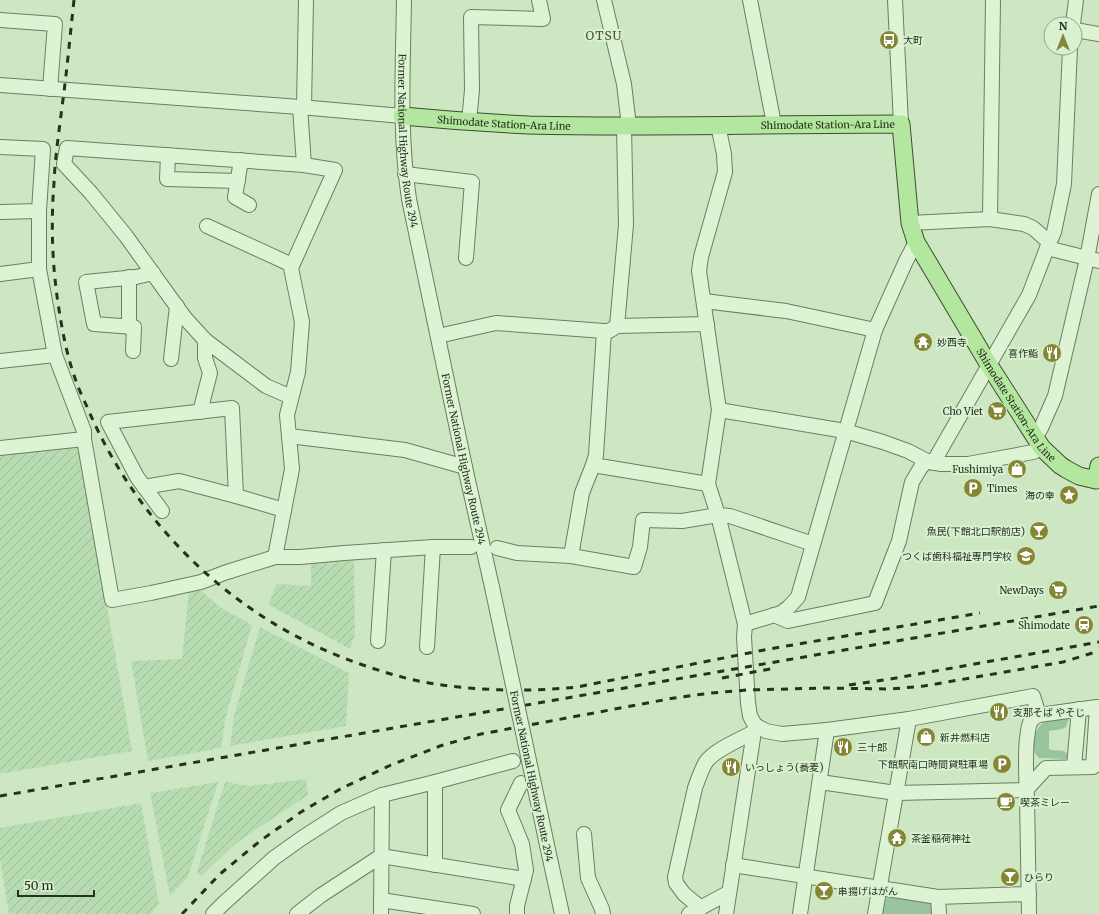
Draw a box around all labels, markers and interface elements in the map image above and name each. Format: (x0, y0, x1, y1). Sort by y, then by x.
north arrow (1043, 16, 1083, 56)
text: N (1059, 19, 1068, 33)
district label: OTSU (585, 28, 623, 43)
bus stop icon: 大町 (878, 29, 900, 51)
place label: 大町 (903, 34, 923, 47)
street label: Former National Highway Route 294 (395, 53, 421, 229)
street label: Shimodate Station-Ara Line (437, 113, 571, 133)
street label: Shimodate Station-Ara Line (761, 118, 895, 132)
temple icon: 妙西寺 (912, 331, 934, 353)
place label: 妙西寺 (937, 336, 967, 349)
restaurant icon: 喜作鮨 (1041, 342, 1063, 364)
street label: Shimodate Station-Ara Line (973, 346, 1058, 465)
place label: 喜作鮨 (1008, 347, 1038, 360)
street label: Former National Highway Route 294 (439, 372, 488, 546)
supermarket icon: Cho Viet (986, 400, 1008, 422)
place label: Cho Viet (943, 405, 983, 418)
shop icon: Fushimiya (1006, 458, 1028, 480)
place label: Fushimiya (952, 463, 1004, 476)
parking icon: Times (962, 477, 984, 499)
place label: Times (987, 482, 1017, 495)
place icon: 海の幸 (1058, 484, 1080, 506)
place label: 海の幸 (1025, 489, 1055, 502)
bar icon: 魚民(下館北口駅前店) (1028, 520, 1050, 542)
place label: 魚民(下館北口駅前店) (926, 525, 1025, 538)
school or university icon: つくば歯科福祉専門学校 (1015, 545, 1037, 567)
place label: つくば歯科福祉専門学校 (902, 550, 1012, 563)
supermarket icon: NewDays (1047, 579, 1069, 601)
place label: NewDays (999, 584, 1044, 597)
station icon: Shimodate (1073, 614, 1095, 636)
place label: Shimodate (1018, 619, 1070, 632)
street label: Former National Highway Route 294 (507, 689, 556, 863)
restaurant icon: 支那そば やそじ (988, 701, 1010, 723)
place label: 支那そば やそじ (1013, 706, 1085, 719)
shop icon: 新井燃料店 (915, 726, 937, 748)
place label: 新井燃料店 (940, 731, 990, 744)
restaurant icon: 三十郎 (832, 736, 854, 758)
place label: 三十郎 (857, 741, 887, 754)
parking icon: 下館駅南口時間貸駐車場 (991, 753, 1013, 775)
restaurant icon: いっしょう(蕎麦) (720, 756, 742, 778)
place label: 下館駅南口時間貸駐車場 (878, 758, 988, 771)
place label: いっしょう(蕎麦) (745, 761, 824, 774)
cafe icon: 喫茶ミレー (995, 791, 1017, 813)
place label: 喫茶ミレー (1020, 796, 1070, 809)
temple icon: 茶釜稲荷神社 (886, 827, 908, 849)
place label: 茶釜稲荷神社 (911, 832, 971, 845)
bar icon: ひらり (999, 866, 1021, 888)
place label: ひらり (1024, 871, 1054, 884)
scale bar (18, 872, 94, 898)
text: 50 m (24, 878, 53, 893)
bar icon: 串揚げはがん (813, 880, 835, 902)
place label: 串揚げはがん (838, 885, 898, 898)

